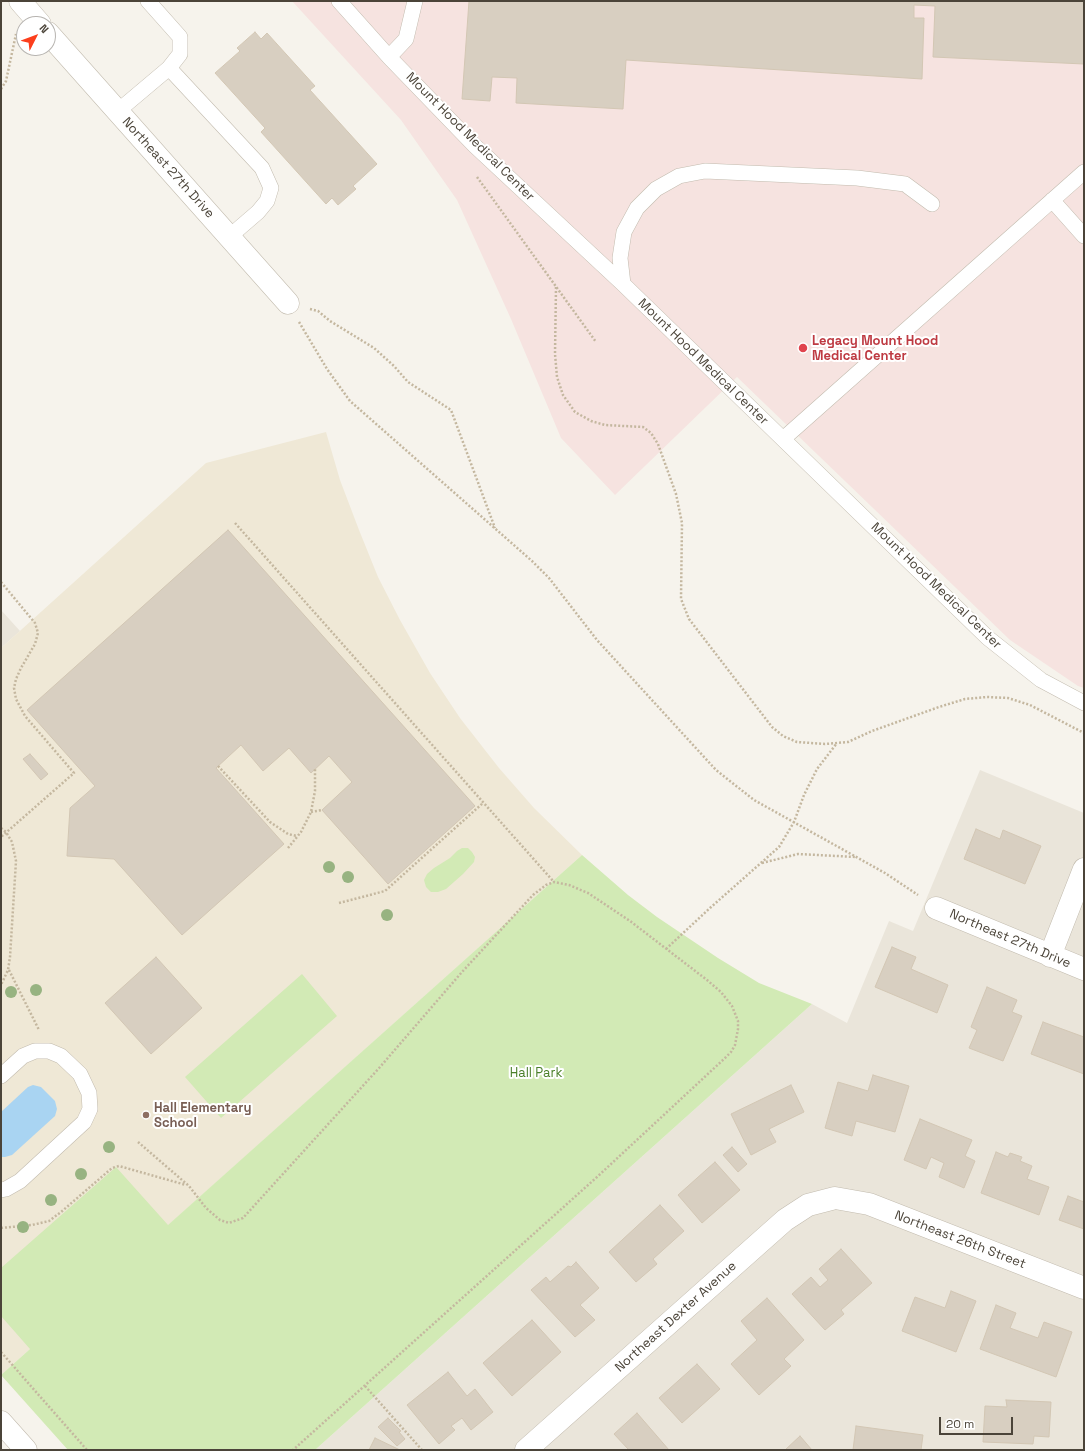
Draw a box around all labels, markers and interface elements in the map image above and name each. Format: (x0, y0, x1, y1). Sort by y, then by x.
north arrow (16, 16, 56, 56)
text: N (37, 21, 52, 36)
street label: Mount Hood Medical Center (403, 70, 537, 204)
street label: Northeast 27th Drive (119, 114, 217, 222)
street label: Mount Hood Medical Center (635, 296, 771, 428)
place label: Legacy Mount Hood Medical Center (812, 333, 938, 364)
marker: Legacy Mount Hood Medical Center (797, 342, 809, 354)
street label: Mount Hood Medical Center (868, 520, 1004, 652)
street label: Northeast 27th Drive (947, 906, 1073, 972)
park label: Hall Park (510, 1065, 562, 1081)
place label: Hall Elementary School (154, 1100, 251, 1131)
marker: Hall Elementary School (141, 1110, 151, 1120)
street label: Northeast 26th Street (892, 1208, 1028, 1272)
street label: Northeast Dexter Avenue (612, 1258, 740, 1376)
scale bar (941, 1409, 1015, 1435)
text: 20 m (946, 1416, 974, 1432)

